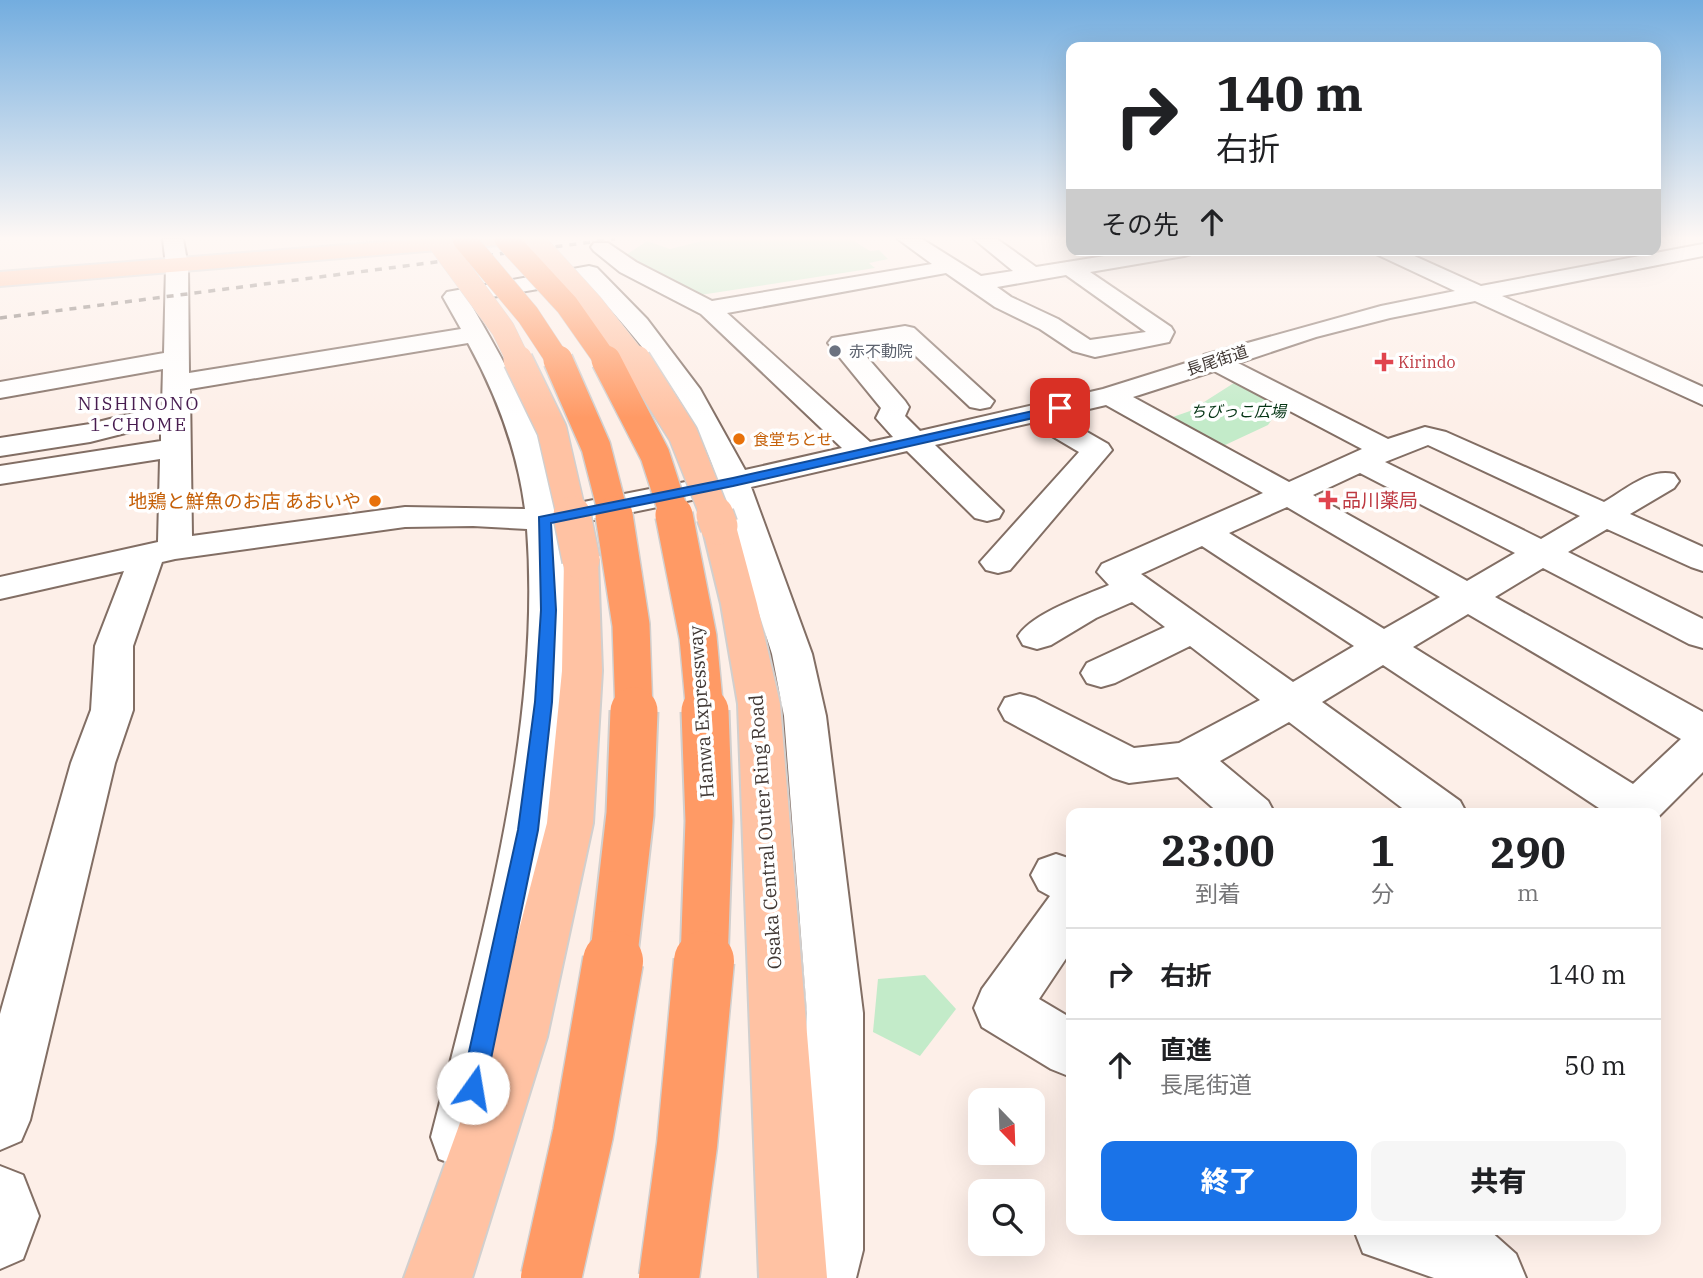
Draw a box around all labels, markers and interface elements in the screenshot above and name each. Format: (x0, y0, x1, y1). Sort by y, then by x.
text: 140 m (1216, 61, 1363, 124)
icon: right (1101, 70, 1192, 161)
text: 右折 (1216, 127, 1280, 169)
icon: ahead (1193, 203, 1231, 241)
text: その先 (1101, 207, 1179, 241)
place label: 赤不動院 (849, 341, 913, 361)
street label: 長尾街道 (1183, 341, 1251, 379)
marker: 赤不動院 (827, 343, 843, 359)
place label: Kirindo (1398, 352, 1455, 372)
marker: Kirindo (1376, 354, 1392, 370)
pin (1030, 378, 1090, 438)
icon: arrive (1041, 389, 1079, 427)
district label: NISHINONO 1-CHOME (78, 392, 201, 436)
park label: ちびっこ広場 (1190, 401, 1288, 421)
place label: 食堂ちとせ (753, 429, 833, 449)
marker: 食堂ちとせ (731, 431, 747, 447)
place label: 品川薬局 (1342, 488, 1418, 512)
place label: 地鶏と鮮魚のお店 あおいや (129, 489, 361, 513)
marker: 品川薬局 (1320, 492, 1336, 508)
marker: 地鶏と鮮魚のお店 あおいや (367, 493, 383, 509)
street label: Hanwa Expressway (683, 624, 719, 799)
street label: Osaka Central Outer Ring Road (743, 694, 787, 970)
text: 23:00 (1161, 823, 1275, 878)
text: 1 (1370, 823, 1395, 878)
text: 290 (1490, 825, 1566, 880)
text: m (1517, 877, 1539, 907)
text: 到着 (1195, 878, 1241, 908)
text: 分 (1371, 878, 1394, 908)
icon: right (1101, 955, 1139, 993)
text: 140 m (1548, 957, 1626, 991)
text: 右折 (1160, 958, 1212, 992)
text: 直進 (1160, 1032, 1212, 1066)
icon: ahead (1101, 1046, 1139, 1084)
text: 50 m (1564, 1048, 1626, 1082)
position arrow (436, 1051, 510, 1125)
text: 長尾街道 (1160, 1069, 1252, 1099)
north arrow (968, 1088, 1045, 1166)
map controls (968, 1088, 1045, 1256)
button: 終了 (1101, 1141, 1357, 1221)
button: 共有 (1371, 1141, 1626, 1221)
button: search (968, 1179, 1045, 1256)

